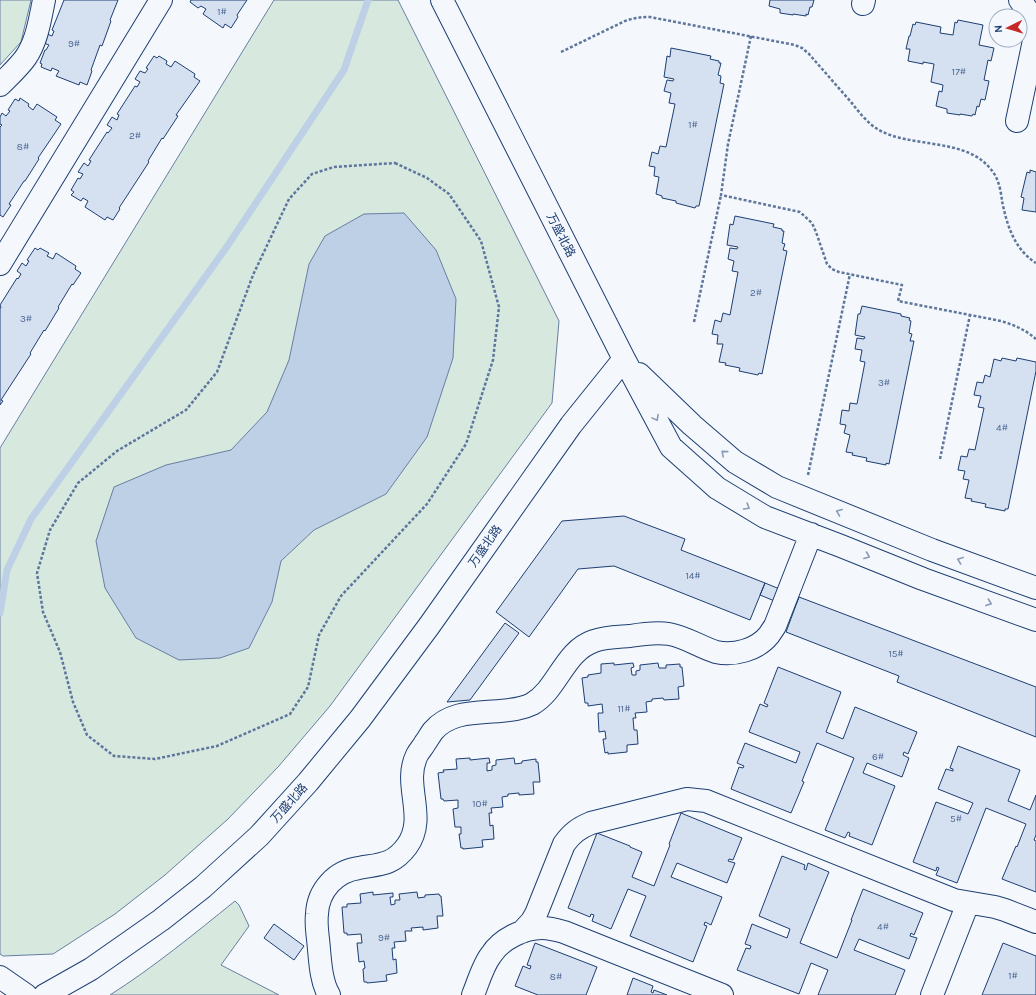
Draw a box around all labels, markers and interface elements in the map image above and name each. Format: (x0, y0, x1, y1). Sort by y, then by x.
house number: 1# (217, 6, 227, 18)
north arrow (988, 8, 1028, 48)
text: N (992, 24, 1005, 33)
house number: 9# (68, 38, 80, 50)
house number: 17# (952, 66, 966, 78)
house number: 1# (688, 119, 698, 131)
house number: 2# (129, 130, 141, 142)
house number: 8# (17, 141, 29, 153)
street label: 万盛北路 (544, 210, 578, 260)
house number: 2# (750, 287, 762, 299)
house number: 3# (20, 313, 32, 325)
house number: 3# (878, 377, 890, 389)
one-way arrow (651, 414, 658, 421)
house number: 4# (996, 422, 1008, 434)
one-way arrow (722, 450, 729, 457)
one-way arrow (743, 502, 750, 509)
one-way arrow (835, 509, 842, 517)
street label: 万盛北路 (465, 522, 505, 570)
one-way arrow (864, 552, 871, 560)
one-way arrow (957, 556, 964, 564)
house number: 14# (685, 570, 701, 582)
one-way arrow (985, 598, 992, 606)
house number: 15# (888, 648, 904, 660)
house number: 11# (618, 703, 630, 715)
house number: 6# (872, 751, 884, 763)
street label: 万盛北路 (268, 780, 310, 826)
house number: 10# (472, 798, 488, 810)
house number: 5# (950, 813, 962, 825)
house number: 4# (877, 921, 889, 933)
house number: 9# (378, 932, 390, 944)
house number: 1# (1008, 970, 1018, 982)
house number: 8# (550, 971, 562, 983)

